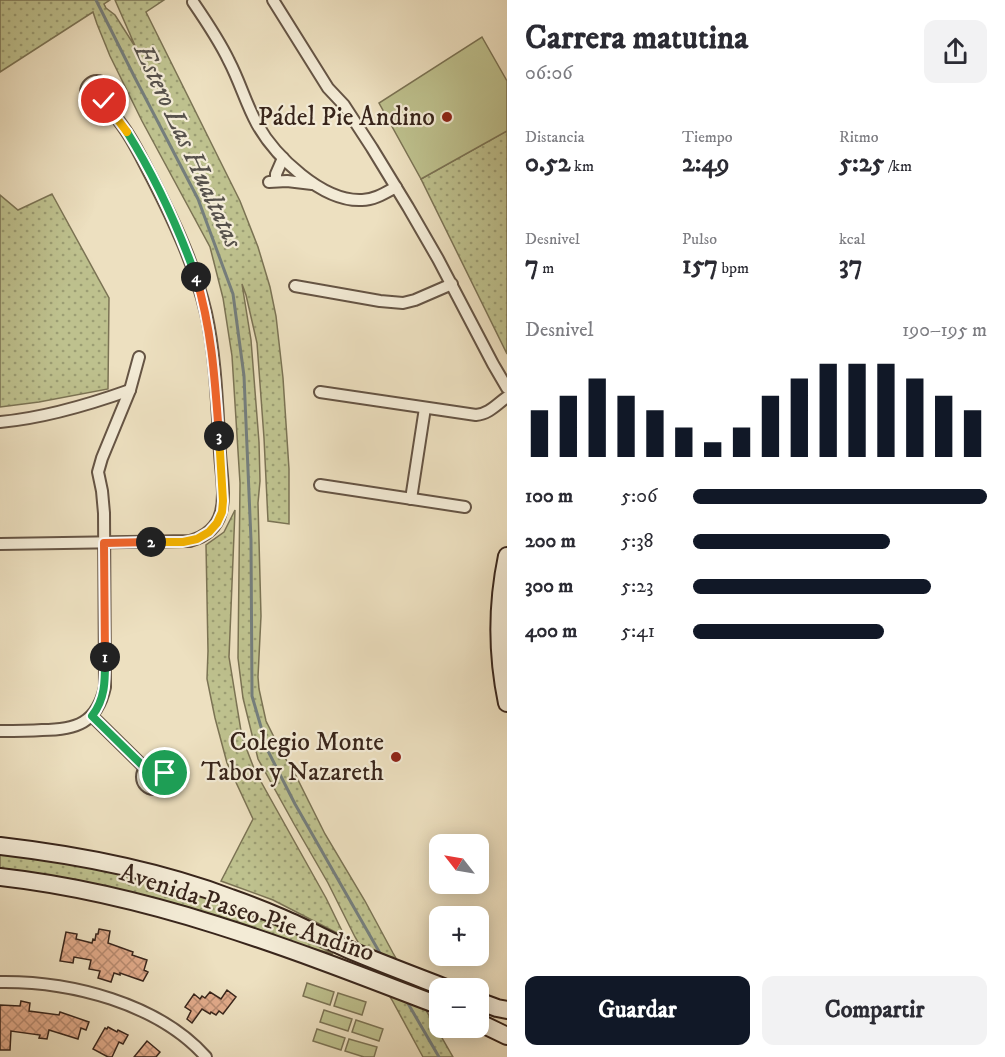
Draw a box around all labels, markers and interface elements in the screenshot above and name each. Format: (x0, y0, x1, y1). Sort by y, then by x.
text: Carrera matutina (525, 18, 748, 59)
button: share (924, 20, 987, 83)
water label: Estero Las Hualtatas (125, 37, 250, 254)
text: 06:06 (525, 61, 573, 86)
pin (78, 75, 129, 126)
icon: check (87, 84, 120, 117)
place label: Pádel Pie Andino (258, 101, 435, 134)
marker: Pádel Pie Andino (440, 110, 454, 124)
text: Distancia (525, 127, 584, 147)
text: Tiempo (682, 127, 733, 147)
text: Ritmo (839, 127, 879, 147)
text: 0.52 (525, 147, 571, 180)
text: 2:49 (682, 147, 730, 180)
text: 5:25 (839, 147, 884, 180)
text: km (571, 156, 594, 176)
text: /km (884, 156, 912, 176)
text: Desnivel (525, 229, 580, 249)
text: Pulso (682, 229, 717, 249)
text: kcal (839, 229, 865, 249)
text: 7 (525, 249, 539, 282)
text: 157 (682, 249, 718, 282)
text: 37 (839, 249, 862, 282)
text: m (539, 258, 554, 278)
text: bpm (718, 258, 749, 278)
pin: 4 (181, 262, 211, 292)
text: 4 (191, 267, 201, 287)
text: Desnivel (525, 318, 594, 343)
text: 190–195 m (902, 318, 987, 343)
pin: 3 (204, 421, 234, 451)
text: 3 (216, 426, 222, 446)
text: 100 m (525, 484, 573, 509)
text: 5:06 (621, 484, 657, 509)
pin: 2 (136, 527, 166, 557)
text: 200 m (525, 529, 576, 554)
text: 5:38 (621, 529, 654, 554)
text: 2 (147, 532, 155, 552)
text: 300 m (525, 574, 573, 599)
text: 5:23 (621, 574, 653, 599)
text: 400 m (525, 619, 577, 644)
text: 5:41 (621, 619, 655, 644)
pin: 1 (90, 642, 120, 672)
text: 1 (102, 647, 108, 667)
place label: Colegio Monte Tabor y Nazareth (201, 726, 384, 789)
pin (139, 747, 190, 798)
marker: Colegio Monte Tabor y Nazareth (389, 750, 403, 764)
icon: arrive (148, 756, 181, 789)
north arrow (429, 834, 489, 894)
map controls (429, 834, 489, 1038)
street label: Avenida Paseo Pie Andino (115, 856, 379, 970)
button: + (429, 906, 489, 966)
button: Guardar (525, 976, 750, 1045)
button: Compartir (762, 976, 987, 1045)
button: − (429, 978, 489, 1038)

